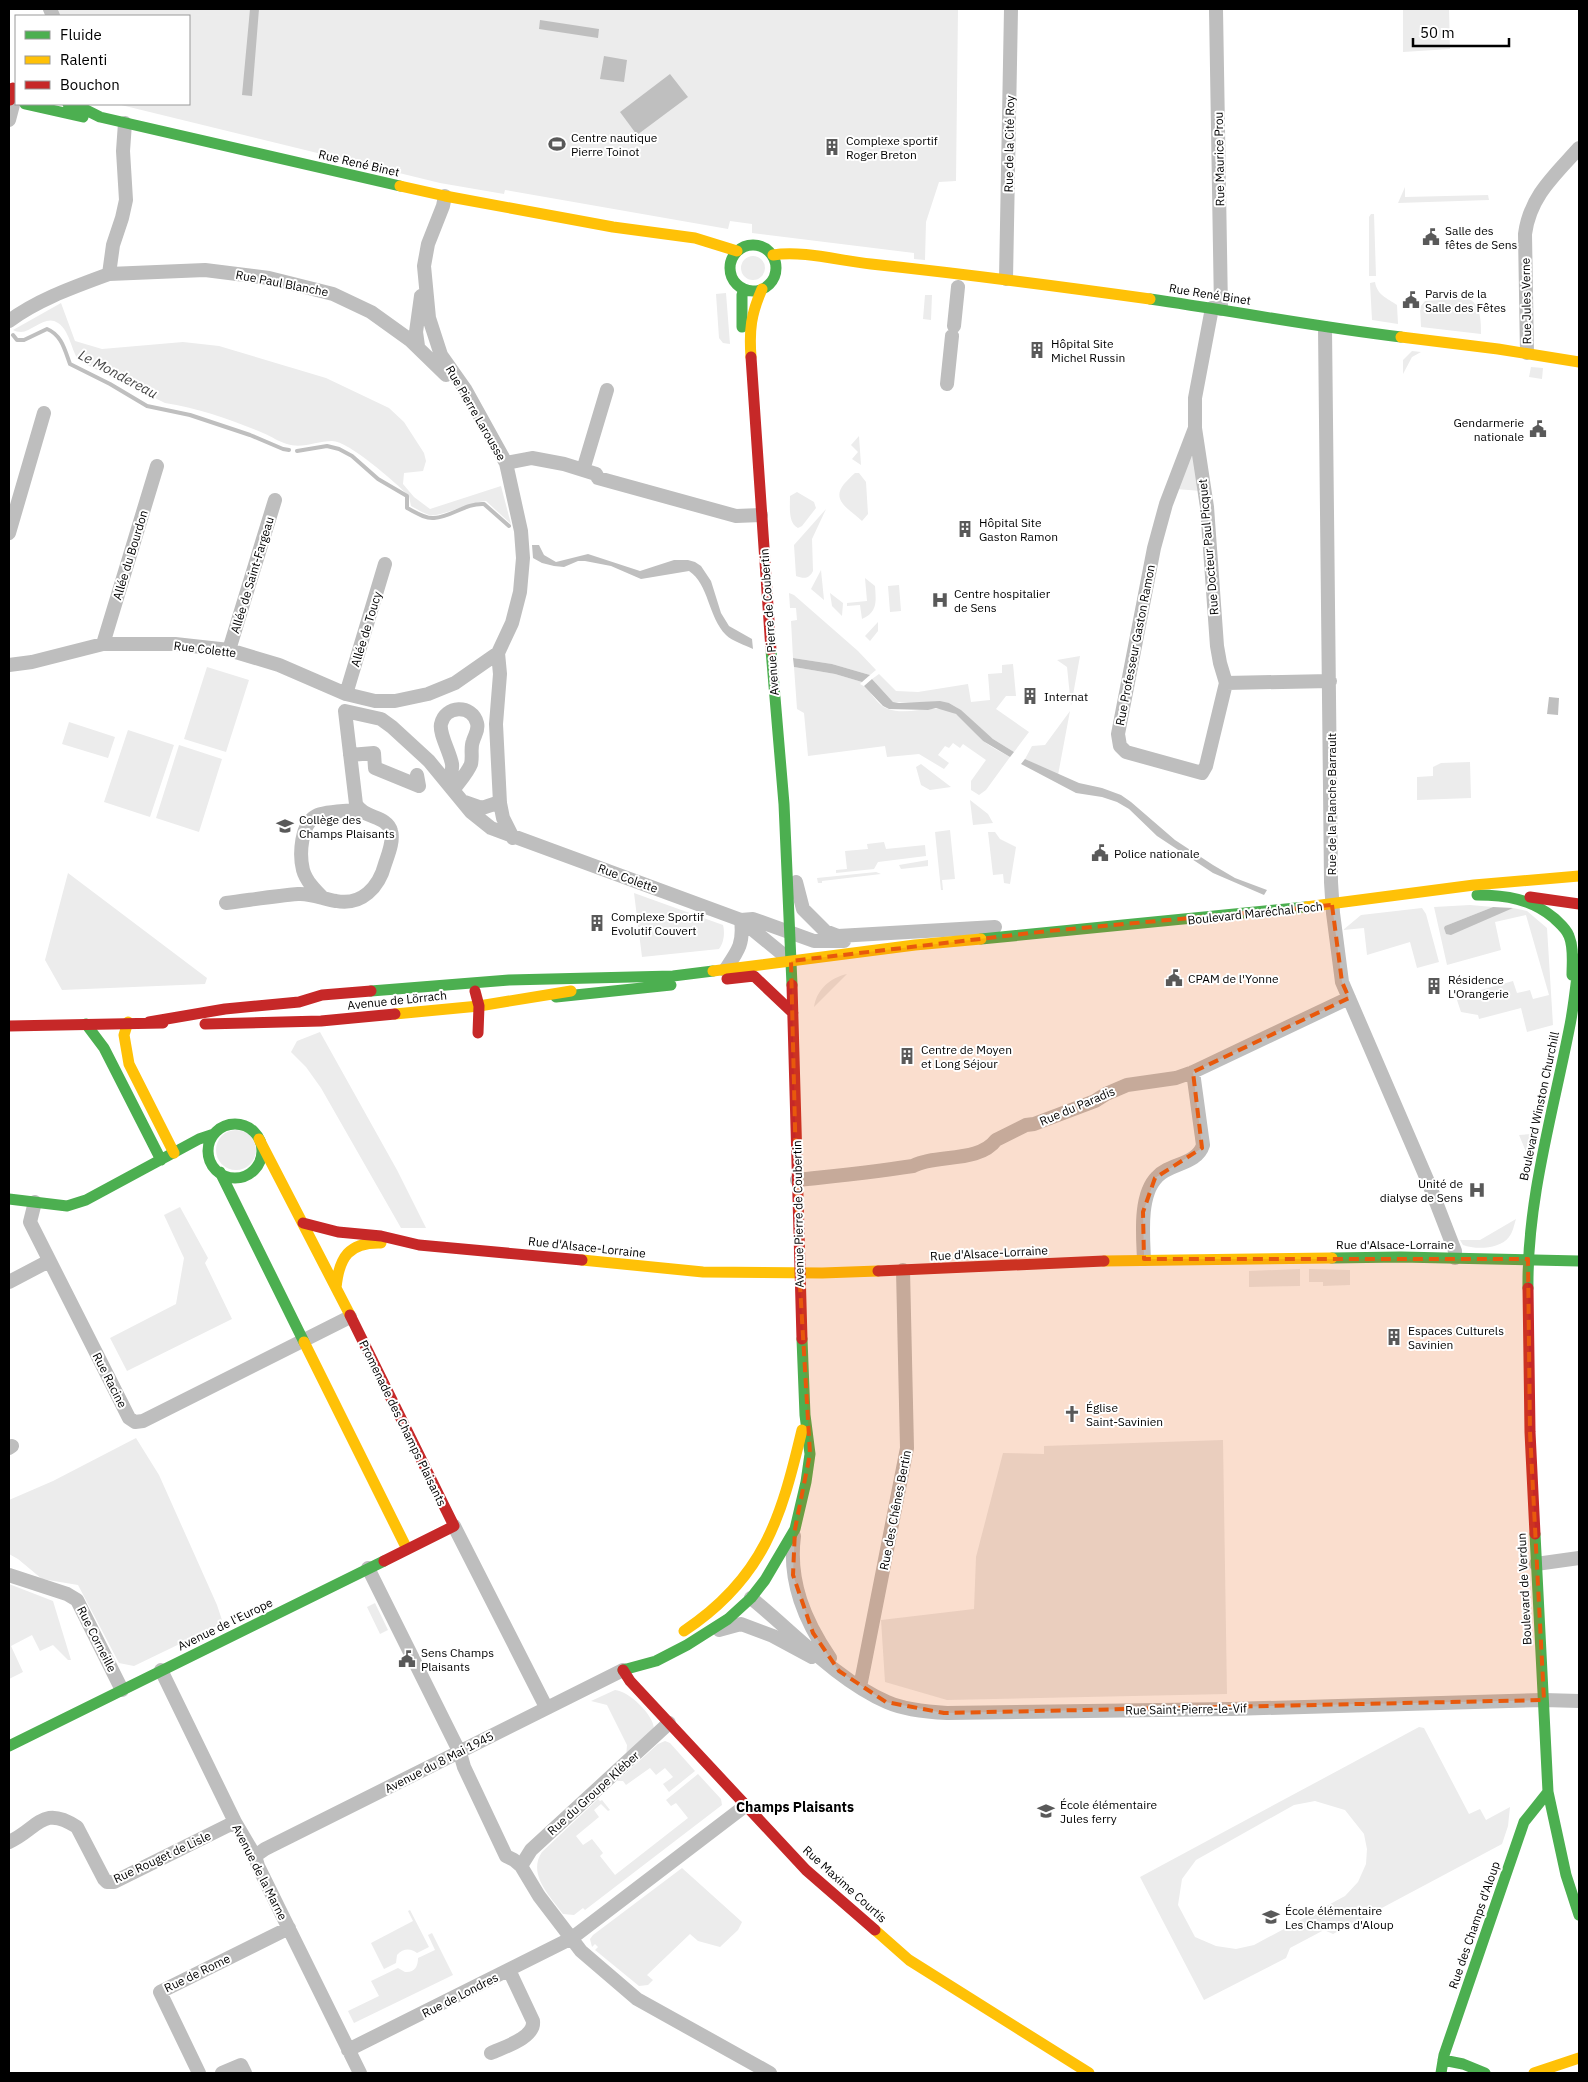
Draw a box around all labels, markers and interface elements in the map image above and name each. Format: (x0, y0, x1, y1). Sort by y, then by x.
legend (15, 15, 190, 105)
scale bar (1413, 15, 1509, 47)
text: 50 m (1420, 23, 1455, 42)
text: Fluide (60, 25, 102, 44)
text: Ralenti (60, 50, 107, 69)
text: Bouchon (60, 75, 120, 94)
street label: Rue de la Cité Roy (1001, 95, 1017, 193)
street label: Rue Maurice Prou (1211, 112, 1227, 206)
place label: Centre nautique Pierre Toinot (571, 130, 658, 159)
place label: Complexe sportif Roger Breton (846, 133, 938, 162)
sports icon: Centre nautique Pierre Toinot (547, 134, 567, 154)
building icon: Complexe sportif Roger Breton (822, 137, 842, 157)
street label: Rue René Binet (317, 146, 401, 180)
place label: Salle des fêtes de Sens (1445, 223, 1518, 252)
public building icon: Salle des fêtes de Sens (1421, 227, 1441, 247)
street label: Rue Jules Verne (1518, 257, 1534, 344)
street label: Rue Paul Blanche (234, 267, 330, 299)
street label: Rue René Binet (1168, 280, 1252, 308)
place label: Parvis de la Salle des Fêtes (1425, 286, 1506, 315)
public building icon: Parvis de la Salle des Fêtes (1401, 290, 1421, 310)
place label: Hôpital Site Michel Russin (1051, 336, 1125, 365)
building icon: Hôpital Site Michel Russin (1027, 340, 1047, 360)
water label: Le Mondereau (75, 346, 161, 402)
street label: Rue Pierre Larousse (443, 363, 510, 464)
place label: Gendarmerie nationale (1453, 415, 1524, 444)
public building icon: Gendarmerie nationale (1528, 419, 1548, 439)
street label: Rue Docteur Paul Picquet (1195, 478, 1221, 616)
street label: Allée du Bourdon (109, 508, 151, 602)
street label: Allée de Saint-Fargeau (227, 515, 277, 635)
place label: Hôpital Site Gaston Ramon (979, 515, 1058, 544)
building icon: Hôpital Site Gaston Ramon (955, 519, 975, 539)
street label: Avenue Pierre de Coubertin (756, 548, 782, 696)
street label: Rue Professeur Gaston Ramon (1112, 563, 1158, 727)
place label: Centre hospitalier de Sens (954, 586, 1051, 615)
street label: Allée de Toucy (347, 589, 385, 669)
hospital icon: Centre hospitalier de Sens (930, 590, 950, 610)
street label: Rue Colette (173, 638, 237, 660)
building icon: Internat (1020, 686, 1040, 706)
place label: Internat (1044, 689, 1088, 704)
street label: Rue de la Planche Barrault (1324, 733, 1339, 875)
place label: Collège des Champs Plaisants (299, 812, 395, 841)
school or university icon: Collège des Champs Plaisants (275, 816, 295, 836)
public building icon: Police nationale (1090, 843, 1110, 863)
place label: Police nationale (1114, 846, 1200, 861)
street label: Rue Colette (596, 860, 660, 896)
street label: Boulevard Maréchal Foch (1187, 898, 1323, 928)
place label: Complexe Sportif Evolutif Couvert (611, 909, 704, 938)
building icon: Complexe Sportif Evolutif Couvert (587, 913, 607, 933)
public building icon: CPAM de l'Yonne (1164, 968, 1184, 988)
place label: CPAM de l'Yonne (1188, 971, 1279, 986)
place label: Résidence L'Orangerie (1448, 972, 1509, 1001)
building icon: Résidence L'Orangerie (1424, 976, 1444, 996)
street label: Avenue de Lörrach (347, 987, 447, 1013)
street label: Boulevard Winston Churchill (1516, 1030, 1562, 1182)
place label: Centre de Moyen et Long Séjour (921, 1042, 1012, 1071)
building icon: Centre de Moyen et Long Séjour (897, 1046, 917, 1066)
street label: Rue du Paradis (1037, 1083, 1117, 1129)
street label: Avenue Pierre de Coubertin (789, 1140, 807, 1288)
place label: Unité de dialyse de Sens (1380, 1176, 1463, 1205)
hospital icon: Unité de dialyse de Sens (1467, 1180, 1487, 1200)
street label: Rue d'Alsace-Lorraine (528, 1233, 647, 1261)
street label: Rue d'Alsace-Lorraine (1336, 1237, 1454, 1252)
street label: Rue d'Alsace-Lorraine (930, 1242, 1049, 1264)
place label: Espaces Culturels Savinien (1408, 1323, 1504, 1352)
building icon: Espaces Culturels Savinien (1384, 1327, 1404, 1347)
street label: Promenade des Champs Plaisants (356, 1337, 450, 1509)
street label: Rue Racine (90, 1350, 131, 1411)
place label: Église Saint-Savinien (1086, 1400, 1163, 1429)
church icon: Église Saint-Savinien (1062, 1404, 1082, 1424)
street label: Rue des Chênes Bertin (876, 1449, 914, 1571)
street label: Boulevard de Verdun (1514, 1533, 1534, 1645)
street label: Avenue de l'Europe (175, 1594, 275, 1654)
street label: Rue Corneille (74, 1604, 120, 1675)
place label: Sens Champs Plaisants (421, 1645, 494, 1674)
public building icon: Sens Champs Plaisants (397, 1649, 417, 1669)
street label: Rue Saint-Pierre-le-Vif (1125, 1700, 1247, 1718)
street label: Avenue du 8 Mai 1945 (382, 1728, 496, 1796)
street label: Rue du Groupe Kléber (544, 1747, 643, 1838)
place label: École élémentaire Jules ferry (1060, 1797, 1158, 1826)
district label: Champs Plaisants (736, 1798, 854, 1816)
school or university icon: École élémentaire Jules ferry (1036, 1801, 1056, 1821)
street label: Avenue de la Marne (229, 1821, 291, 1923)
street label: Rue Rouget de Lisle (111, 1828, 214, 1886)
street label: Rue Maxime Courtis (800, 1842, 890, 1926)
street label: Rue des Champs d'Aloup (1445, 1859, 1503, 1991)
place label: École élémentaire Les Champs d'Aloup (1285, 1903, 1394, 1932)
school or university icon: École élémentaire Les Champs d'Aloup (1261, 1907, 1281, 1927)
street label: Rue de Rome (162, 1950, 233, 1995)
street label: Rue de Londres (419, 1969, 501, 2021)

